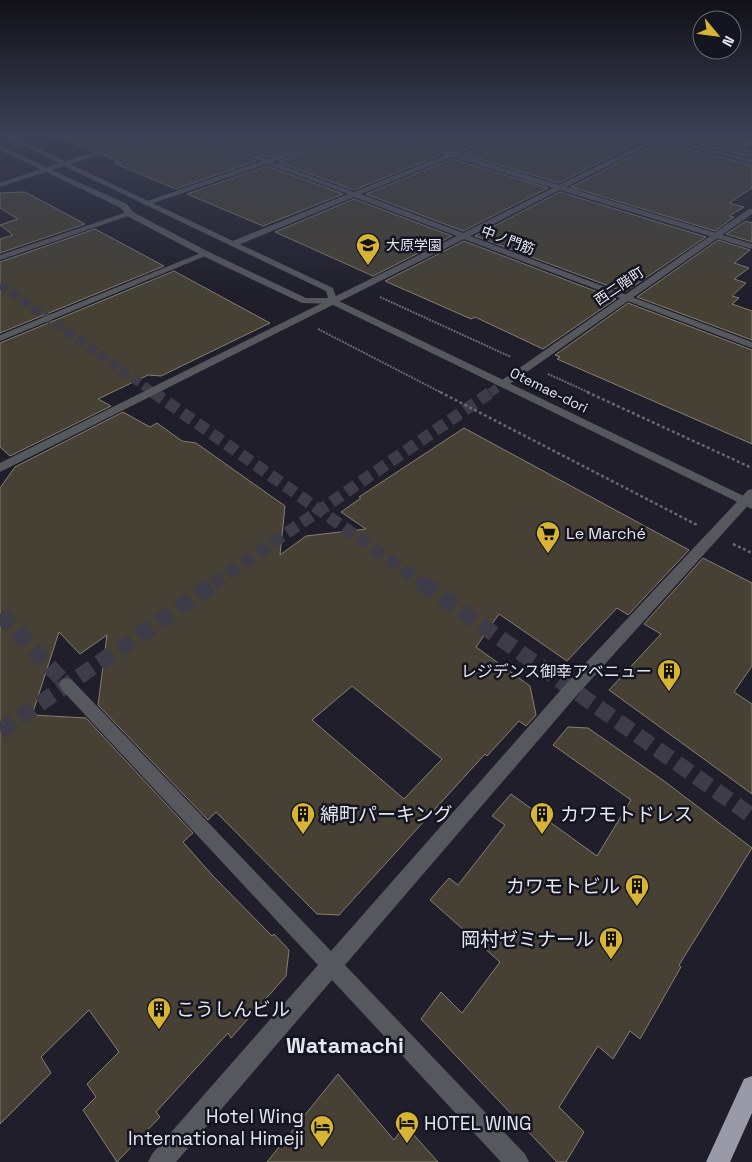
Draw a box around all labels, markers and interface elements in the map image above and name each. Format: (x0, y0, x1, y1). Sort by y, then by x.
north arrow (692, 10, 742, 60)
text: N (718, 33, 739, 50)
street label: 中ノ門筋 (479, 222, 537, 258)
school or university icon: 大原学園 (355, 232, 381, 266)
place label: 大原学園 (386, 236, 442, 254)
street label: 西二階町 (591, 263, 647, 309)
street label: Otemae-dori (507, 363, 591, 417)
supermarket icon: Le Marché (535, 520, 561, 554)
place label: Le Marché (566, 523, 646, 544)
building icon: レジデンス御幸アベニュー (656, 658, 682, 692)
place label: レジデンス御幸アベニュー (461, 661, 652, 682)
building icon: 綿町パーキング (290, 801, 316, 835)
building icon: カワモトドレス (529, 801, 555, 835)
place label: 綿町パーキング (320, 802, 452, 827)
place label: カワモトドレス (560, 802, 693, 827)
building icon: カワモトビル (624, 873, 650, 907)
place label: カワモトビル (506, 874, 620, 899)
building icon: 岡村ゼミナール (598, 926, 624, 960)
place label: 岡村ゼミナール (461, 927, 594, 952)
building icon: こうしんビル (146, 996, 172, 1030)
place label: こうしんビル (176, 997, 290, 1022)
district label: Watamachi (286, 1031, 404, 1059)
place label: Hotel Wing International Himeji (128, 1104, 304, 1151)
hotel icon: HOTEL WING (394, 1110, 420, 1144)
place label: HOTEL WING (424, 1111, 532, 1136)
hotel icon: Hotel Wing International Himeji (309, 1114, 335, 1148)

